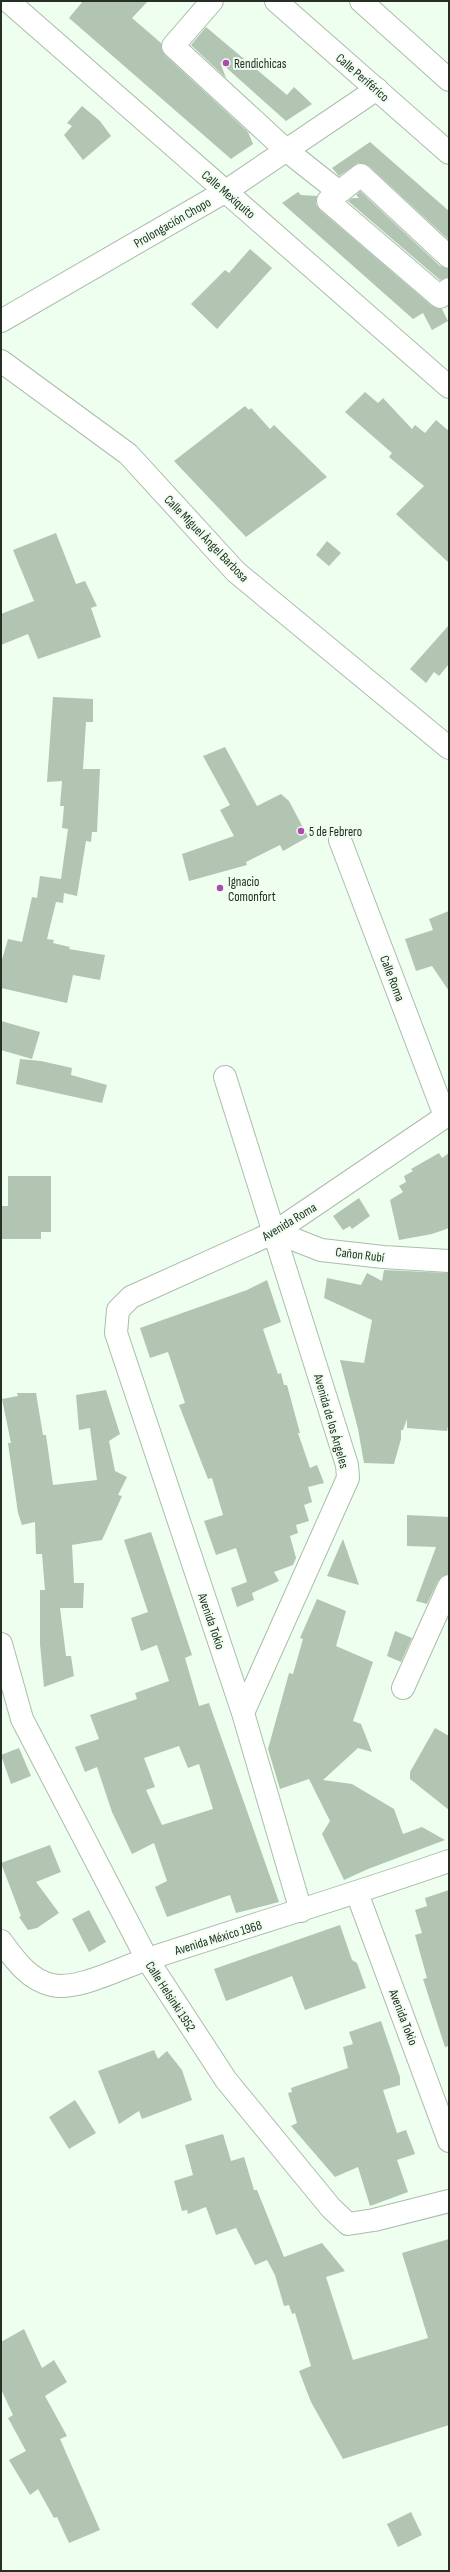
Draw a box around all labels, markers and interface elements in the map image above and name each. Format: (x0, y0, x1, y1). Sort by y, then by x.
street label: Calle Periférico (332, 50, 392, 105)
place label: Rendichicas (234, 56, 287, 72)
marker: Rendichicas (221, 58, 231, 68)
street label: Calle Mexiquito (198, 167, 258, 222)
street label: Prolongación Chopo (131, 194, 214, 251)
street label: Calle Miguel Ángel Barbosa (161, 492, 252, 586)
place label: 5 de Febrero (309, 824, 362, 840)
marker: 5 de Febrero (296, 826, 306, 836)
place label: Ignacio Comonfort (228, 874, 276, 905)
marker: Ignacio Comonfort (215, 883, 225, 893)
street label: Calle Roma (376, 953, 408, 1004)
street label: Avenida Roma (259, 1199, 320, 1245)
street label: Cañon Rubí (335, 1244, 386, 1266)
street label: Avenida de los Ángeles (310, 1371, 352, 1471)
street label: Avenida Tokio (194, 1590, 228, 1652)
street label: Avenida México 1968 (172, 1917, 264, 1959)
street label: Calle Helsinki 1952 (142, 1958, 199, 2035)
street label: Avenida Tokio (385, 1986, 421, 2048)

